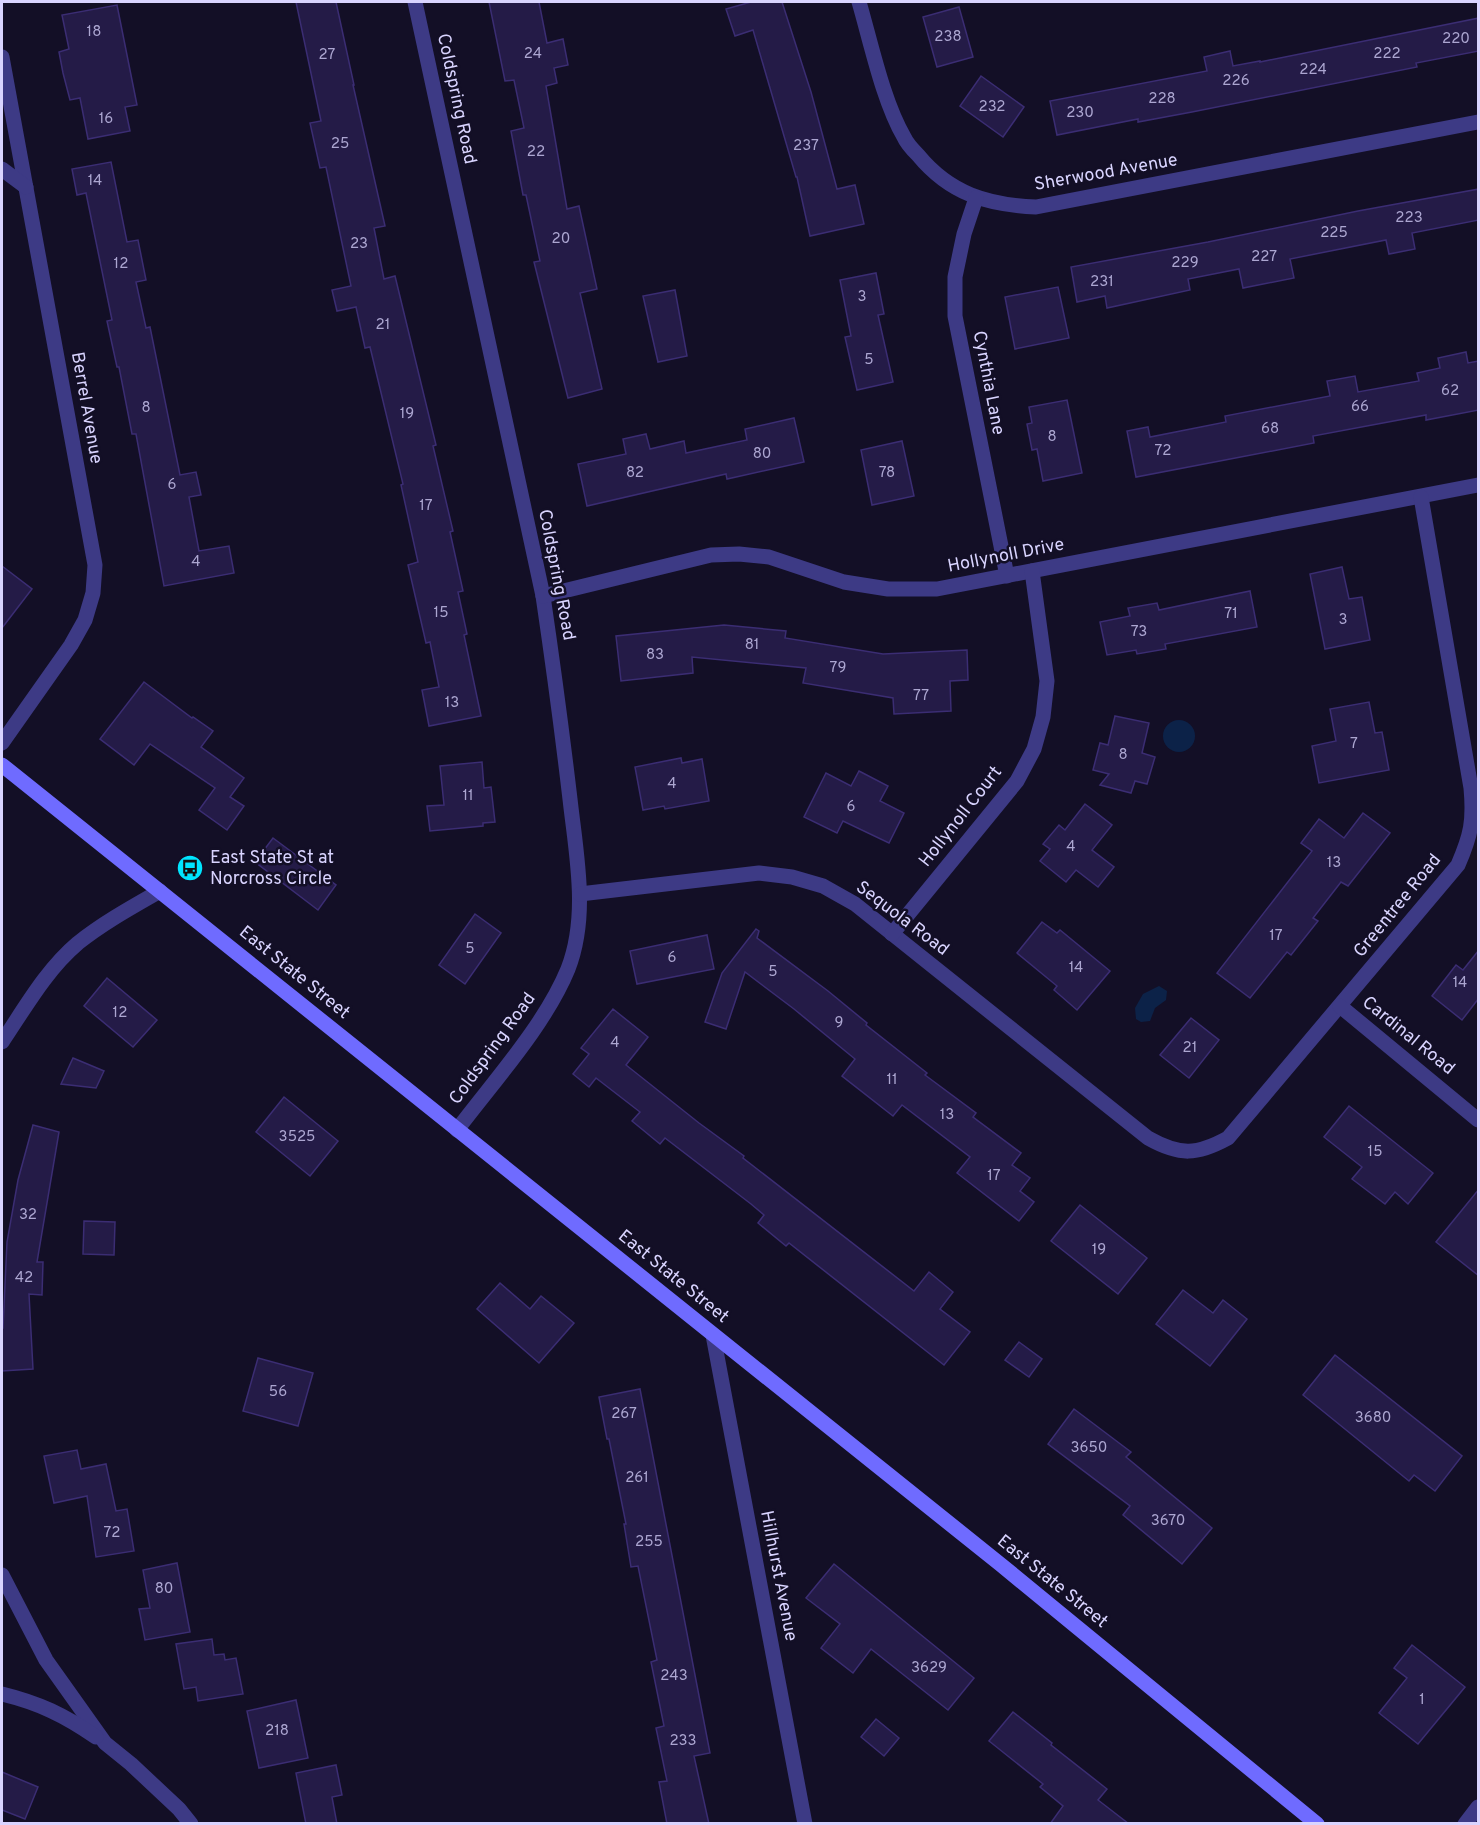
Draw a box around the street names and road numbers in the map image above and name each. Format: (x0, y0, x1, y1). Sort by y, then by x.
street label: Coldspring Road (431, 32, 481, 166)
street label: Sherwood Avenue (1032, 149, 1180, 197)
street label: Cynthia Lane (967, 329, 1009, 437)
street label: Berrel Avenue (65, 350, 107, 466)
street label: Coldspring Road (532, 507, 580, 643)
street label: Hollynoll Drive (946, 533, 1066, 579)
street label: Hollynoll Court (914, 762, 1008, 872)
street label: Greentree Road (1349, 849, 1447, 963)
street label: Sequola Road (851, 876, 953, 962)
street label: East State Street (234, 921, 354, 1025)
street label: Coldspring Road (445, 988, 541, 1110)
street label: Cardinal Road (1357, 992, 1459, 1080)
street label: East State Street (613, 1225, 733, 1329)
street label: Hillhurst Avenue (754, 1509, 802, 1643)
street label: East State Street (992, 1530, 1112, 1634)

